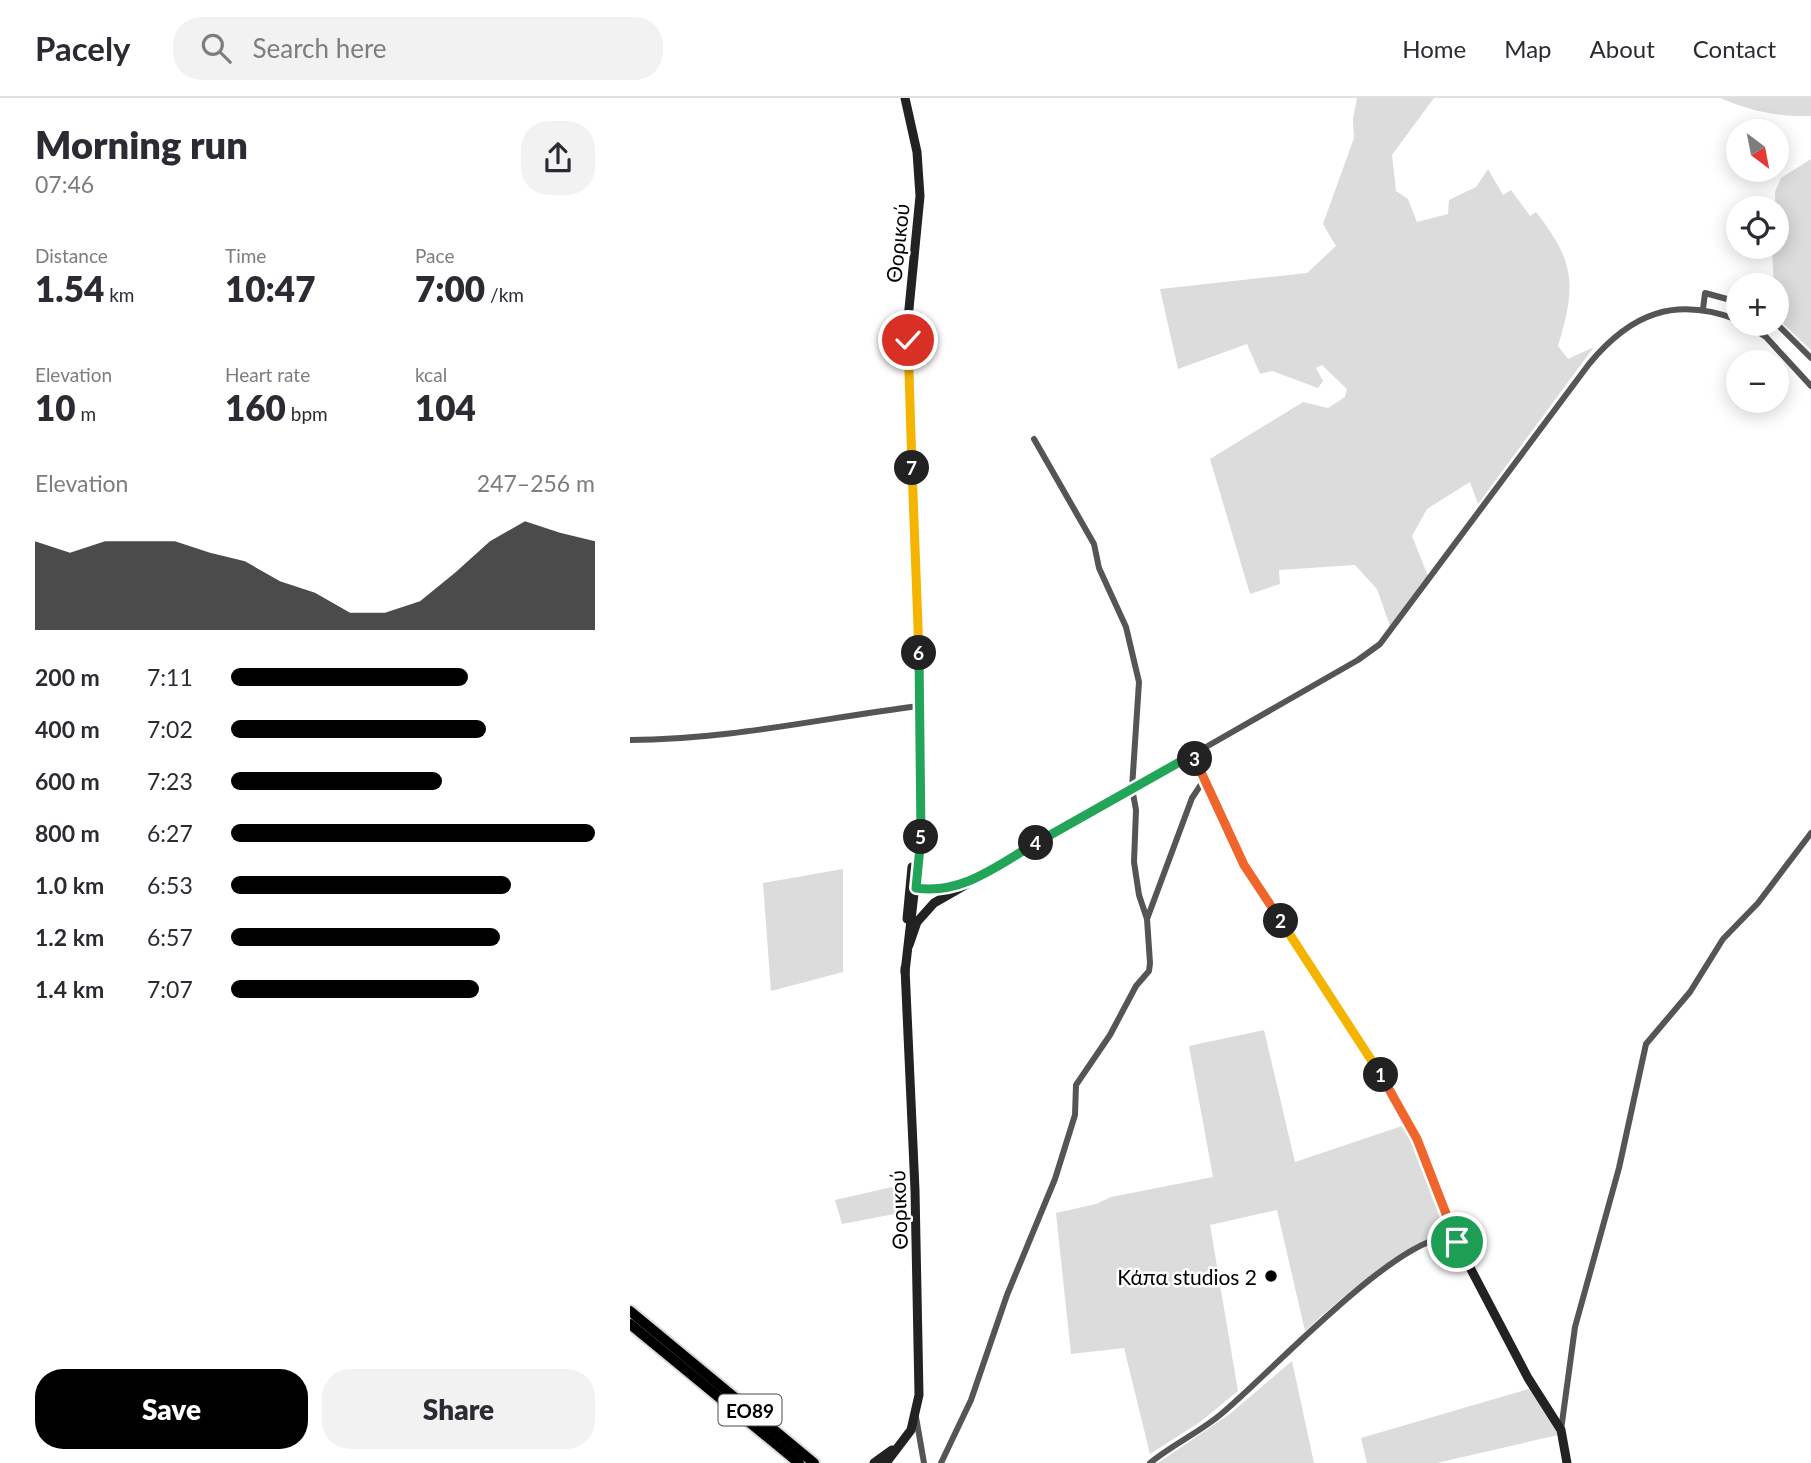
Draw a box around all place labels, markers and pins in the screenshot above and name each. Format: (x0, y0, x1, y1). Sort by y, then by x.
pin (878, 310, 938, 370)
pin: 7 (894, 450, 930, 486)
pin: 6 (902, 636, 936, 670)
pin: 3 (1178, 742, 1212, 776)
pin: 5 (904, 820, 938, 854)
pin: 4 (1018, 826, 1054, 860)
pin: 2 (1264, 904, 1298, 938)
pin: 1 (1364, 1058, 1398, 1093)
pin (1427, 1212, 1487, 1272)
place label: Κάπα studios 2 (1117, 1264, 1257, 1289)
marker: Κάπα studios 2 (1263, 1268, 1279, 1284)

